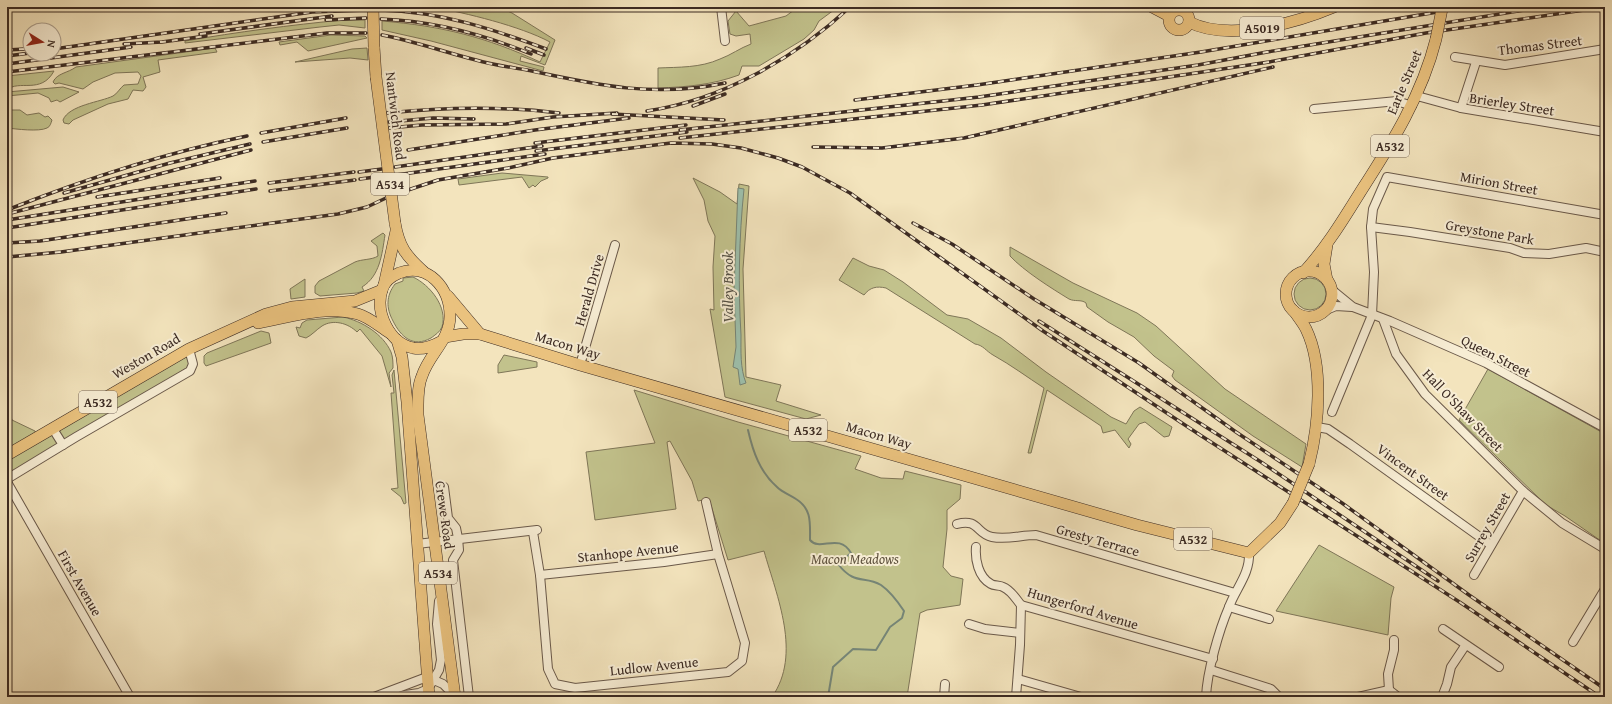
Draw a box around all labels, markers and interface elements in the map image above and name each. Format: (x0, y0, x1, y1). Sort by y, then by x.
road number: A5019 (1240, 17, 1284, 39)
north arrow (22, 22, 62, 62)
street label: Thomas Street (1497, 30, 1583, 60)
text: N (43, 39, 60, 50)
street label: Earle Street (1381, 47, 1427, 117)
street label: Nantwich Road (381, 71, 411, 162)
street label: Brierley Street (1468, 87, 1556, 121)
road number: A532 (1371, 135, 1409, 157)
street label: Mirion Street (1459, 166, 1539, 200)
road number: A534 (371, 173, 409, 195)
street label: Greystone Park (1444, 214, 1537, 250)
street label: Herald Drive (569, 251, 609, 328)
water label: Valley Brook (717, 251, 738, 323)
street label: Macon Way (533, 326, 603, 364)
street label: Weston Road (108, 328, 184, 384)
street label: Queen Street (1458, 330, 1534, 382)
street label: Hall O'Shaw Street (1418, 364, 1508, 456)
road number: A532 (79, 391, 117, 413)
street label: Macon Way (844, 416, 914, 454)
road number: A532 (789, 419, 827, 441)
street label: Vincent Street (1373, 439, 1453, 505)
street label: Crewe Road (430, 480, 460, 551)
street label: Surrey Street (1459, 488, 1515, 566)
street label: Gresty Terrace (1054, 519, 1142, 562)
road number: A532 (1174, 528, 1212, 550)
street label: Stanhope Avenue (576, 537, 680, 567)
street label: First Avenue (53, 546, 107, 620)
park label: Macon Meadows (811, 549, 899, 569)
road number: A534 (419, 562, 457, 584)
street label: Hungerford Avenue (1025, 582, 1141, 634)
street label: Ludlow Avenue (609, 651, 700, 681)

